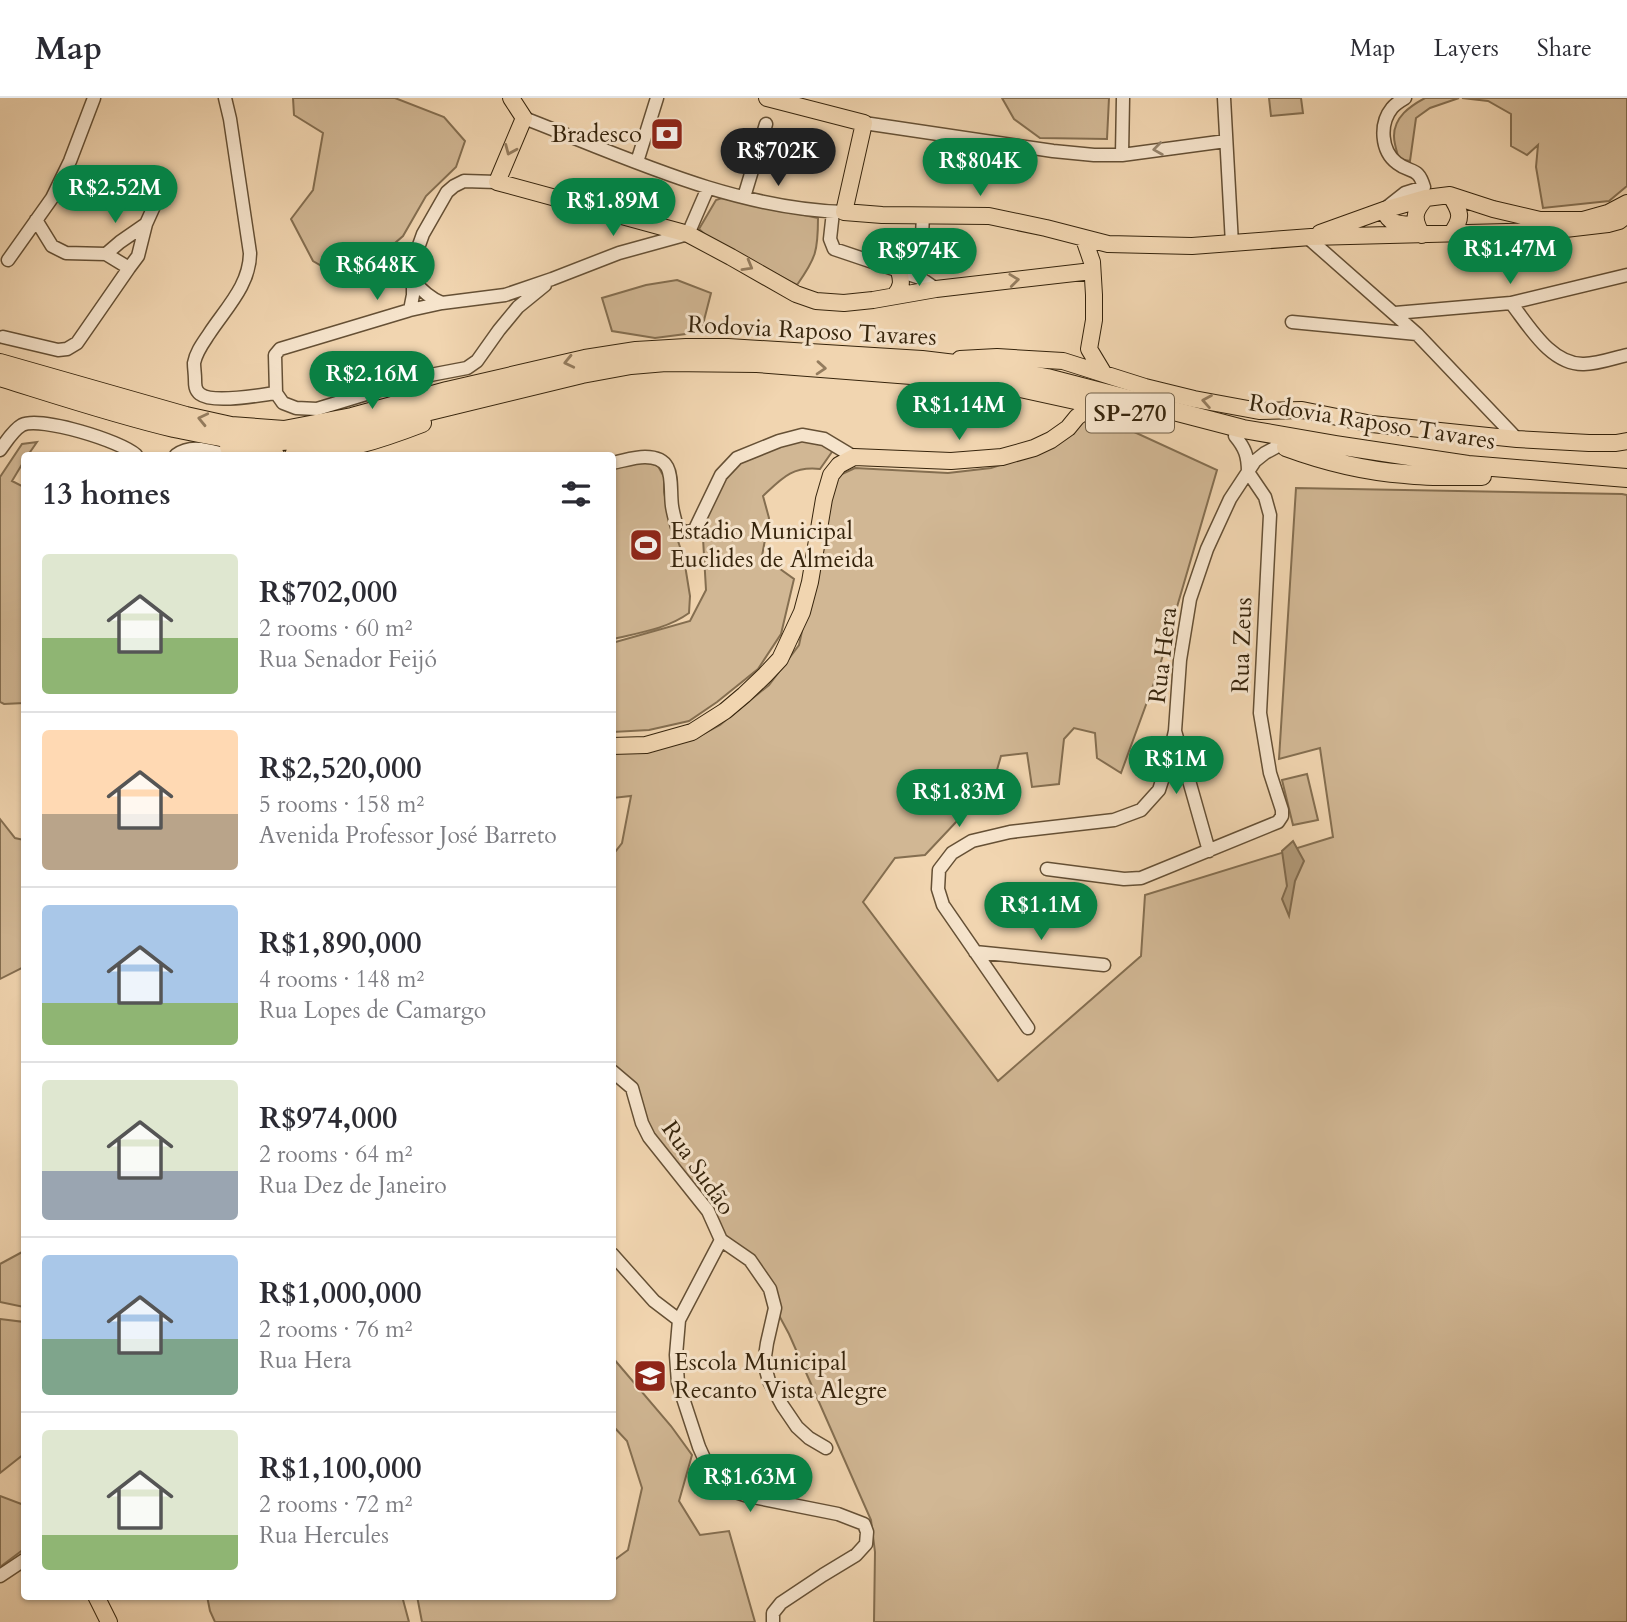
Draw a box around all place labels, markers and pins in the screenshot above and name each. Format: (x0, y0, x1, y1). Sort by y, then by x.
bank icon: Bradesco (648, 115, 686, 153)
place label: Bradesco (551, 118, 642, 151)
pin: R$702K (721, 129, 835, 188)
pin: R$804K (923, 139, 1037, 198)
pin: R$2.52M (50, 166, 180, 225)
pin: R$1.89M (548, 178, 678, 238)
pin: R$1.47M (1445, 226, 1575, 286)
pin: R$974K (862, 228, 976, 288)
pin: R$648K (320, 242, 434, 302)
pin: R$2.16M (307, 352, 437, 411)
pin: R$1.14M (894, 382, 1024, 442)
place label: Estádio Municipal Euclides de Almeida (670, 515, 875, 576)
sports icon: Estádio Municipal Euclides de Almeida (627, 526, 665, 564)
pin: R$1M (1135, 736, 1217, 796)
pin: R$1.83M (894, 770, 1024, 829)
pin: R$1.1M (984, 882, 1098, 942)
place label: Escola Municipal Recanto Vista Alegre (674, 1346, 887, 1407)
school or university icon: Escola Municipal Recanto Vista Alegre (631, 1357, 669, 1395)
pin: R$1.63M (685, 1454, 815, 1514)

